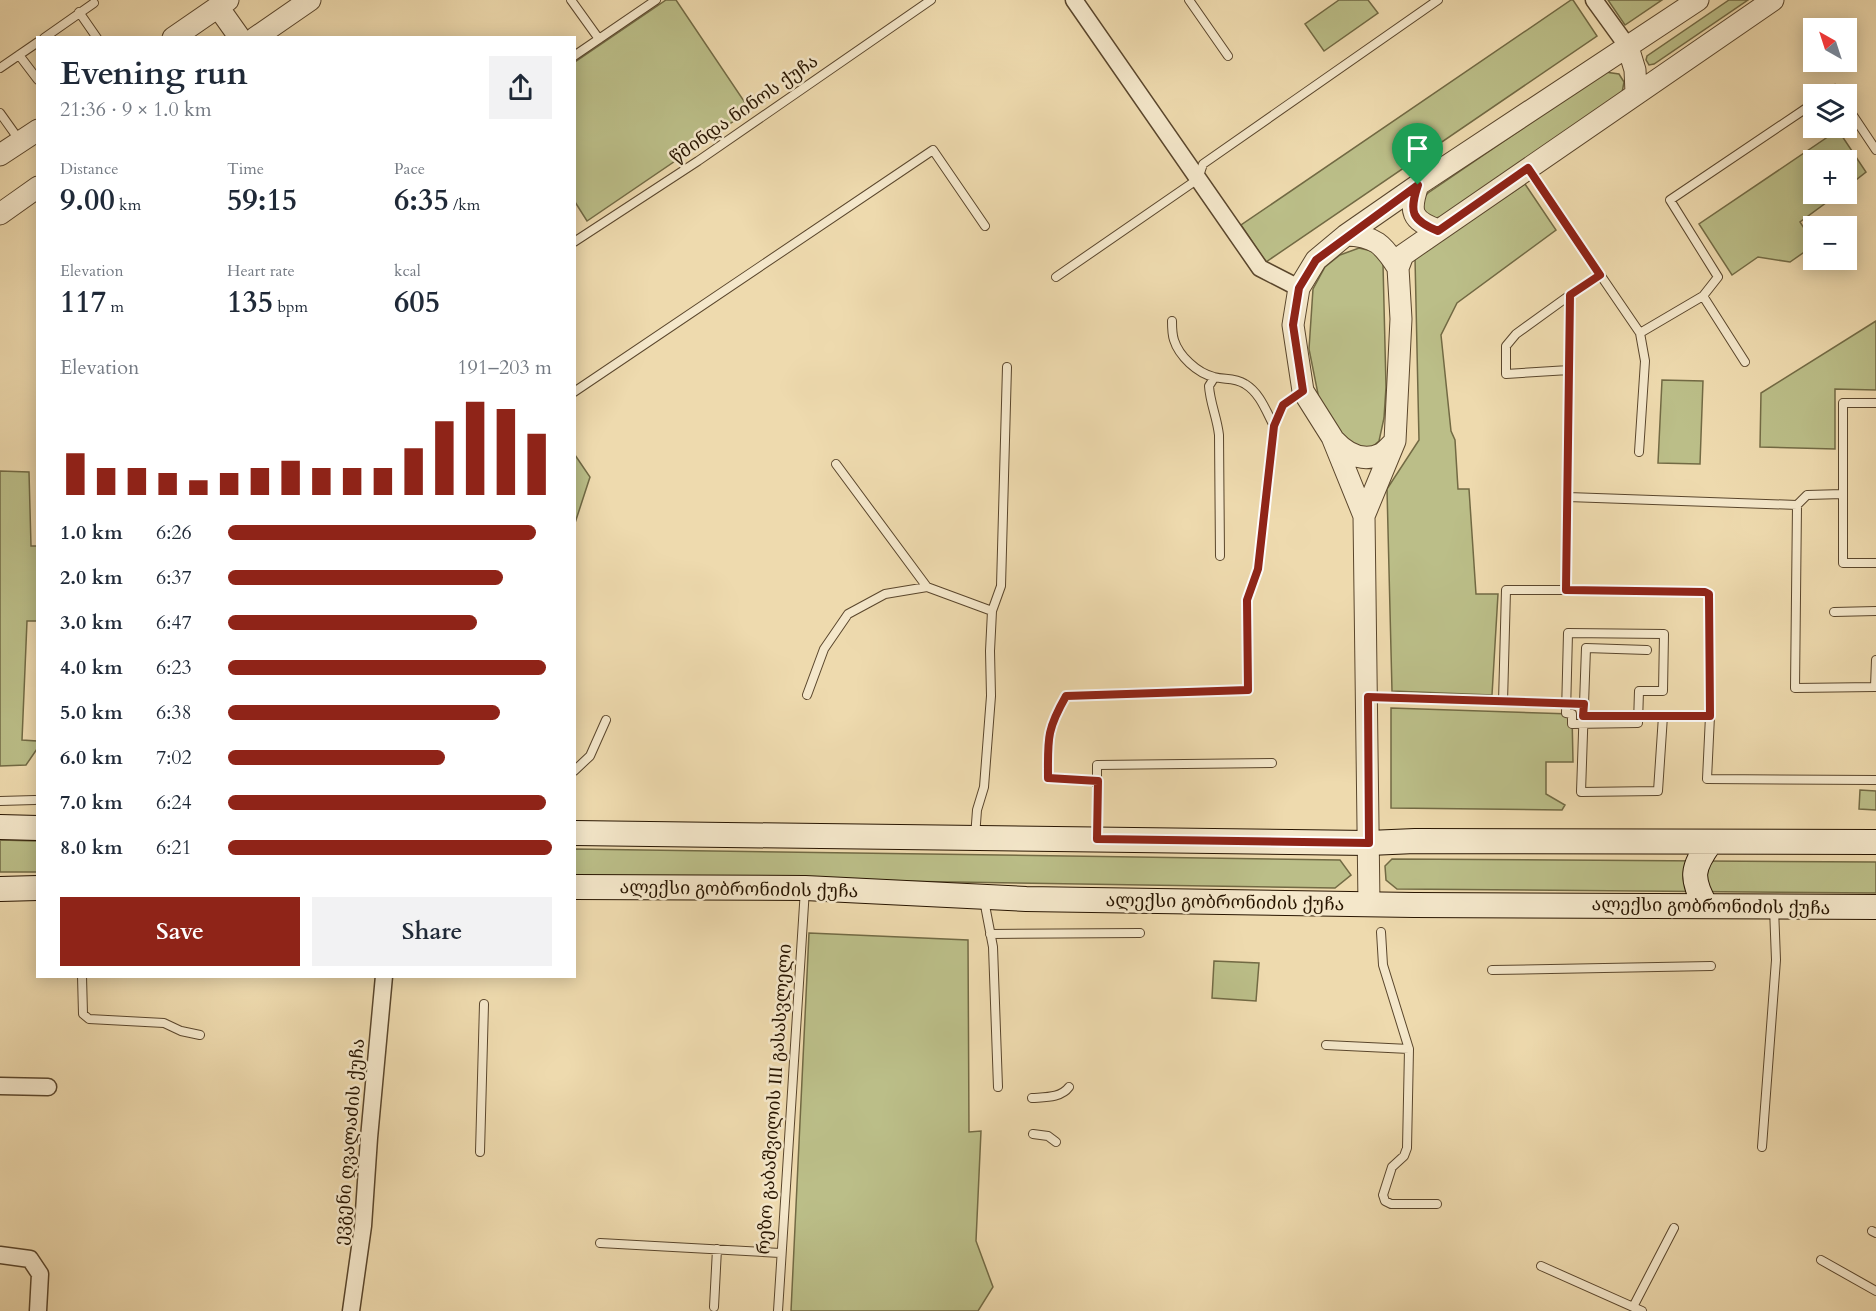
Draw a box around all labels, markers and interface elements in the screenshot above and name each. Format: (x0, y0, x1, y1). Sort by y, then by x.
north arrow (1803, 18, 1857, 72)
map controls (1803, 18, 1857, 270)
street label: წმინდა ნინოს ქუჩა (665, 49, 823, 170)
text: Evening run (60, 51, 248, 96)
button: share (489, 56, 552, 119)
button: layers (1803, 84, 1857, 138)
text: 21:36 · 9 × 1.0 km (60, 96, 212, 123)
pin (1392, 123, 1443, 185)
icon: arrive (1401, 132, 1434, 165)
button: + (1803, 150, 1857, 204)
text: Distance (60, 158, 118, 180)
text: Time (227, 158, 264, 180)
text: Pace (394, 158, 425, 180)
text: 9.00 (60, 180, 115, 221)
text: 59:15 (227, 180, 297, 221)
text: 6:35 (394, 180, 449, 221)
text: km (115, 194, 141, 216)
text: /km (449, 194, 480, 216)
button: − (1803, 216, 1857, 270)
text: Elevation (60, 260, 124, 282)
text: Heart rate (227, 260, 295, 282)
text: kcal (394, 260, 421, 282)
text: 117 (60, 282, 106, 323)
text: 135 (227, 282, 273, 323)
text: 605 (394, 282, 440, 323)
text: m (106, 296, 124, 318)
text: bpm (273, 296, 308, 318)
text: Elevation (60, 354, 139, 381)
text: 191–203 m (457, 354, 552, 381)
text: 1.0 km (60, 519, 123, 546)
text: 6:26 (156, 519, 192, 546)
text: 2.0 km (60, 564, 123, 591)
text: 6:37 (156, 564, 192, 591)
text: 3.0 km (60, 609, 123, 636)
text: 6:47 (156, 609, 192, 636)
text: 4.0 km (60, 654, 123, 681)
text: 6:23 (156, 654, 192, 681)
text: 5.0 km (60, 699, 123, 726)
text: 6:38 (156, 699, 192, 726)
text: 6.0 km (60, 744, 123, 771)
text: 7:02 (156, 744, 192, 771)
text: 7.0 km (60, 789, 123, 816)
text: 6:24 (156, 789, 192, 816)
text: 8.0 km (60, 834, 123, 861)
text: 6:21 (156, 834, 192, 861)
street label: ალექსი გობრონიძის ქუჩა (619, 875, 859, 904)
street label: ალექსი გობრონიძის ქუჩა (1105, 888, 1345, 917)
street label: ალექსი გობრონიძის ქუჩა (1591, 892, 1831, 921)
button: Save (60, 897, 300, 966)
button: Share (312, 897, 552, 966)
street label: რეზო გაბაშვილის III გასასვლელი (751, 943, 798, 1255)
street label: ევგენი ღვალაძის ქუჩა (328, 1038, 371, 1246)

